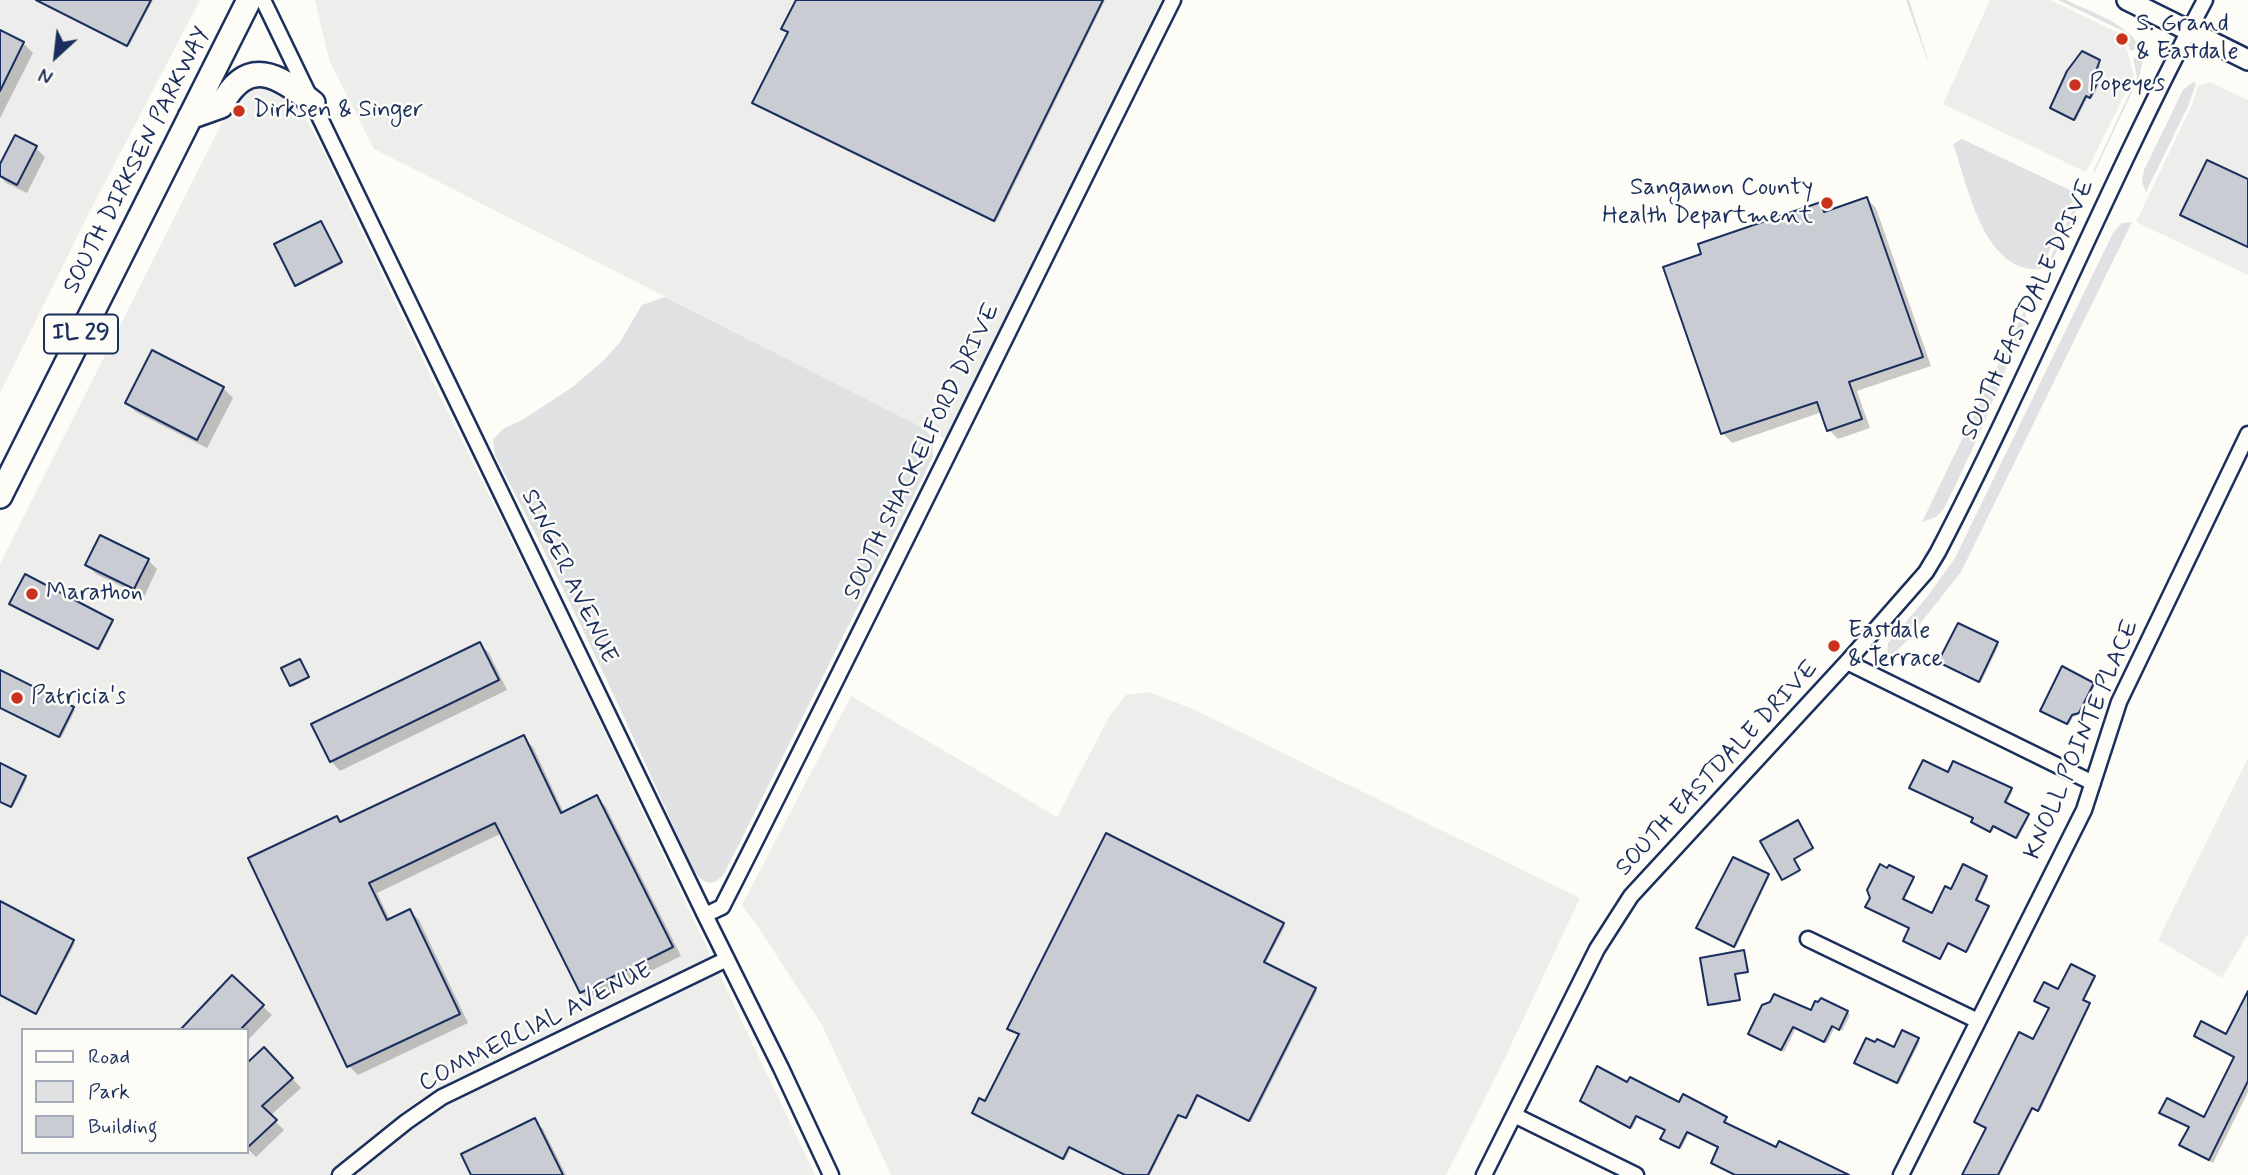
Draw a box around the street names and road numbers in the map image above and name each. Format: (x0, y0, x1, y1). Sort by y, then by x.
street label: SOUTH DIRKSEN PARKWAY (58, 23, 218, 299)
street label: SOUTH EASTDALE DRIVE (1956, 175, 2102, 445)
street label: SOUTH SHACKELFORD DRIVE (838, 299, 1008, 605)
road number: IL 29 (44, 314, 118, 354)
street label: SINGER AVENUE (513, 485, 623, 669)
street label: KNOLL POINTE PLACE (2019, 616, 2147, 864)
street label: SOUTH EASTDALE DRIVE (1611, 655, 1825, 883)
street label: COMMERCIAL AVENUE (415, 957, 657, 1099)

